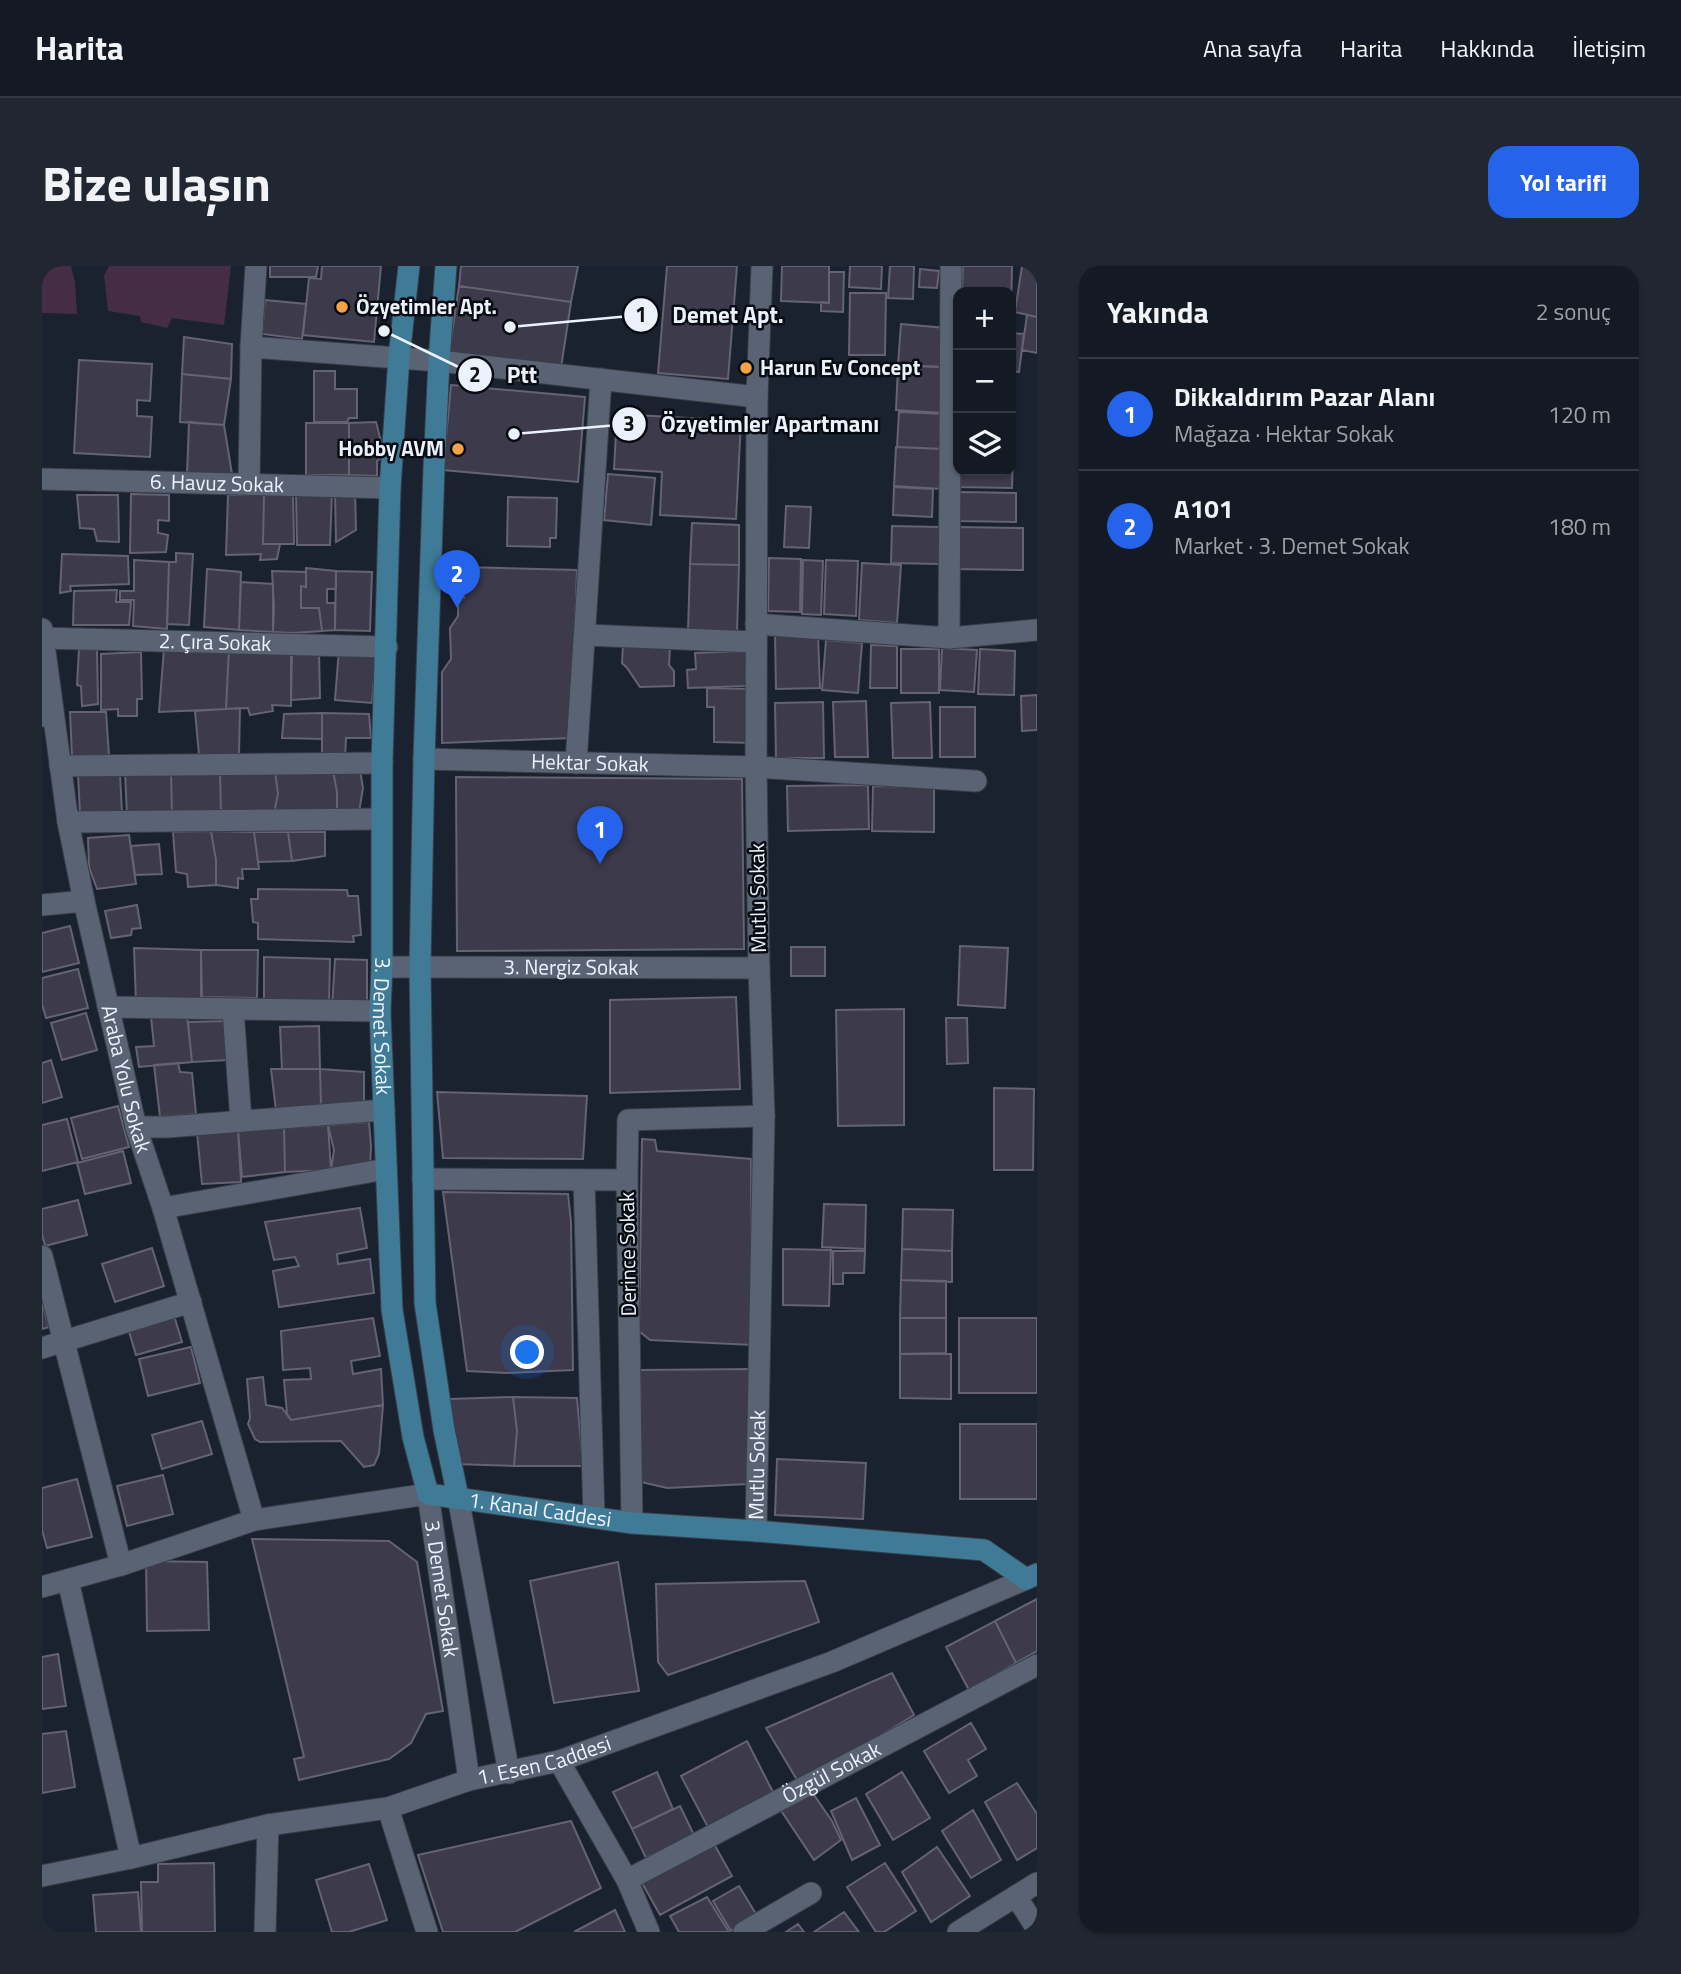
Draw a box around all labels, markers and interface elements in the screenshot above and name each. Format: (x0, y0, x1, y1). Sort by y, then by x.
text: Harita (35, 23, 124, 73)
text: Ana sayfa (1203, 30, 1302, 66)
text: Harita (1340, 30, 1402, 66)
text: Hakkında (1440, 30, 1534, 66)
text: İletişim (1572, 30, 1646, 66)
text: Bize ulaşın (42, 145, 271, 220)
button: Yol tarifi (1488, 146, 1639, 218)
map controls (953, 287, 1016, 476)
button: + (953, 287, 1016, 350)
text: Yakında (1107, 289, 1209, 335)
place label: Özyetimler Apt. (356, 290, 497, 322)
callout: Demet Apt. (624, 293, 798, 337)
text: 2 sonuç (1536, 294, 1611, 329)
text: Demet Apt. (672, 297, 784, 332)
text: 1 (635, 298, 647, 330)
marker: Özyetimler Apt. (334, 299, 350, 315)
button: − (953, 350, 1016, 413)
place label: Harun Ev Concept (760, 351, 921, 383)
callout: Ptt (458, 353, 551, 397)
text: Ptt (507, 357, 537, 392)
text: 2 (469, 358, 481, 390)
marker: Harun Ev Concept (738, 360, 754, 376)
text: Dikkaldırım Pazar Alanı (1174, 377, 1435, 416)
text: 1 (1124, 397, 1136, 432)
text: 120 m (1548, 397, 1611, 432)
callout: Özyetimler Apartmanı (611, 402, 893, 446)
text: Özyetimler Apartmanı (661, 406, 879, 441)
text: 3 (623, 407, 635, 439)
button: layers (953, 413, 1016, 476)
text: Mağaza · Hektar Sokak (1174, 416, 1394, 451)
place label: Hobby AVM (338, 432, 444, 464)
marker: Hobby AVM (450, 441, 466, 457)
street label: 6. Havuz Sokak (150, 465, 284, 500)
text: A101 (1174, 489, 1233, 528)
text: 2 (1124, 509, 1136, 544)
text: 180 m (1548, 509, 1611, 544)
text: Market · 3. Demet Sokak (1174, 528, 1410, 563)
pin: 2 (434, 550, 480, 608)
street label: 2. Çıra Sokak (158, 624, 272, 659)
street label: Hektar Sokak (531, 745, 649, 779)
pin: 1 (577, 806, 623, 864)
street label: Mutlu Sokak (740, 843, 774, 953)
street label: 3. Nergiz Sokak (503, 950, 639, 983)
street label: 3. Demet Sokak (365, 957, 400, 1096)
street label: Araba Yolu Sokak (93, 1002, 160, 1157)
street label: Derince Sokak (610, 1191, 644, 1317)
your location (510, 1335, 544, 1369)
street label: Mutlu Sokak (739, 1410, 773, 1520)
street label: 1. Kanal Caddesi (467, 1483, 614, 1535)
street label: 3. Demet Sokak (417, 1518, 468, 1659)
street label: 1. Esen Caddesi (474, 1726, 615, 1793)
street label: Özgül Sokak (776, 1733, 886, 1811)

